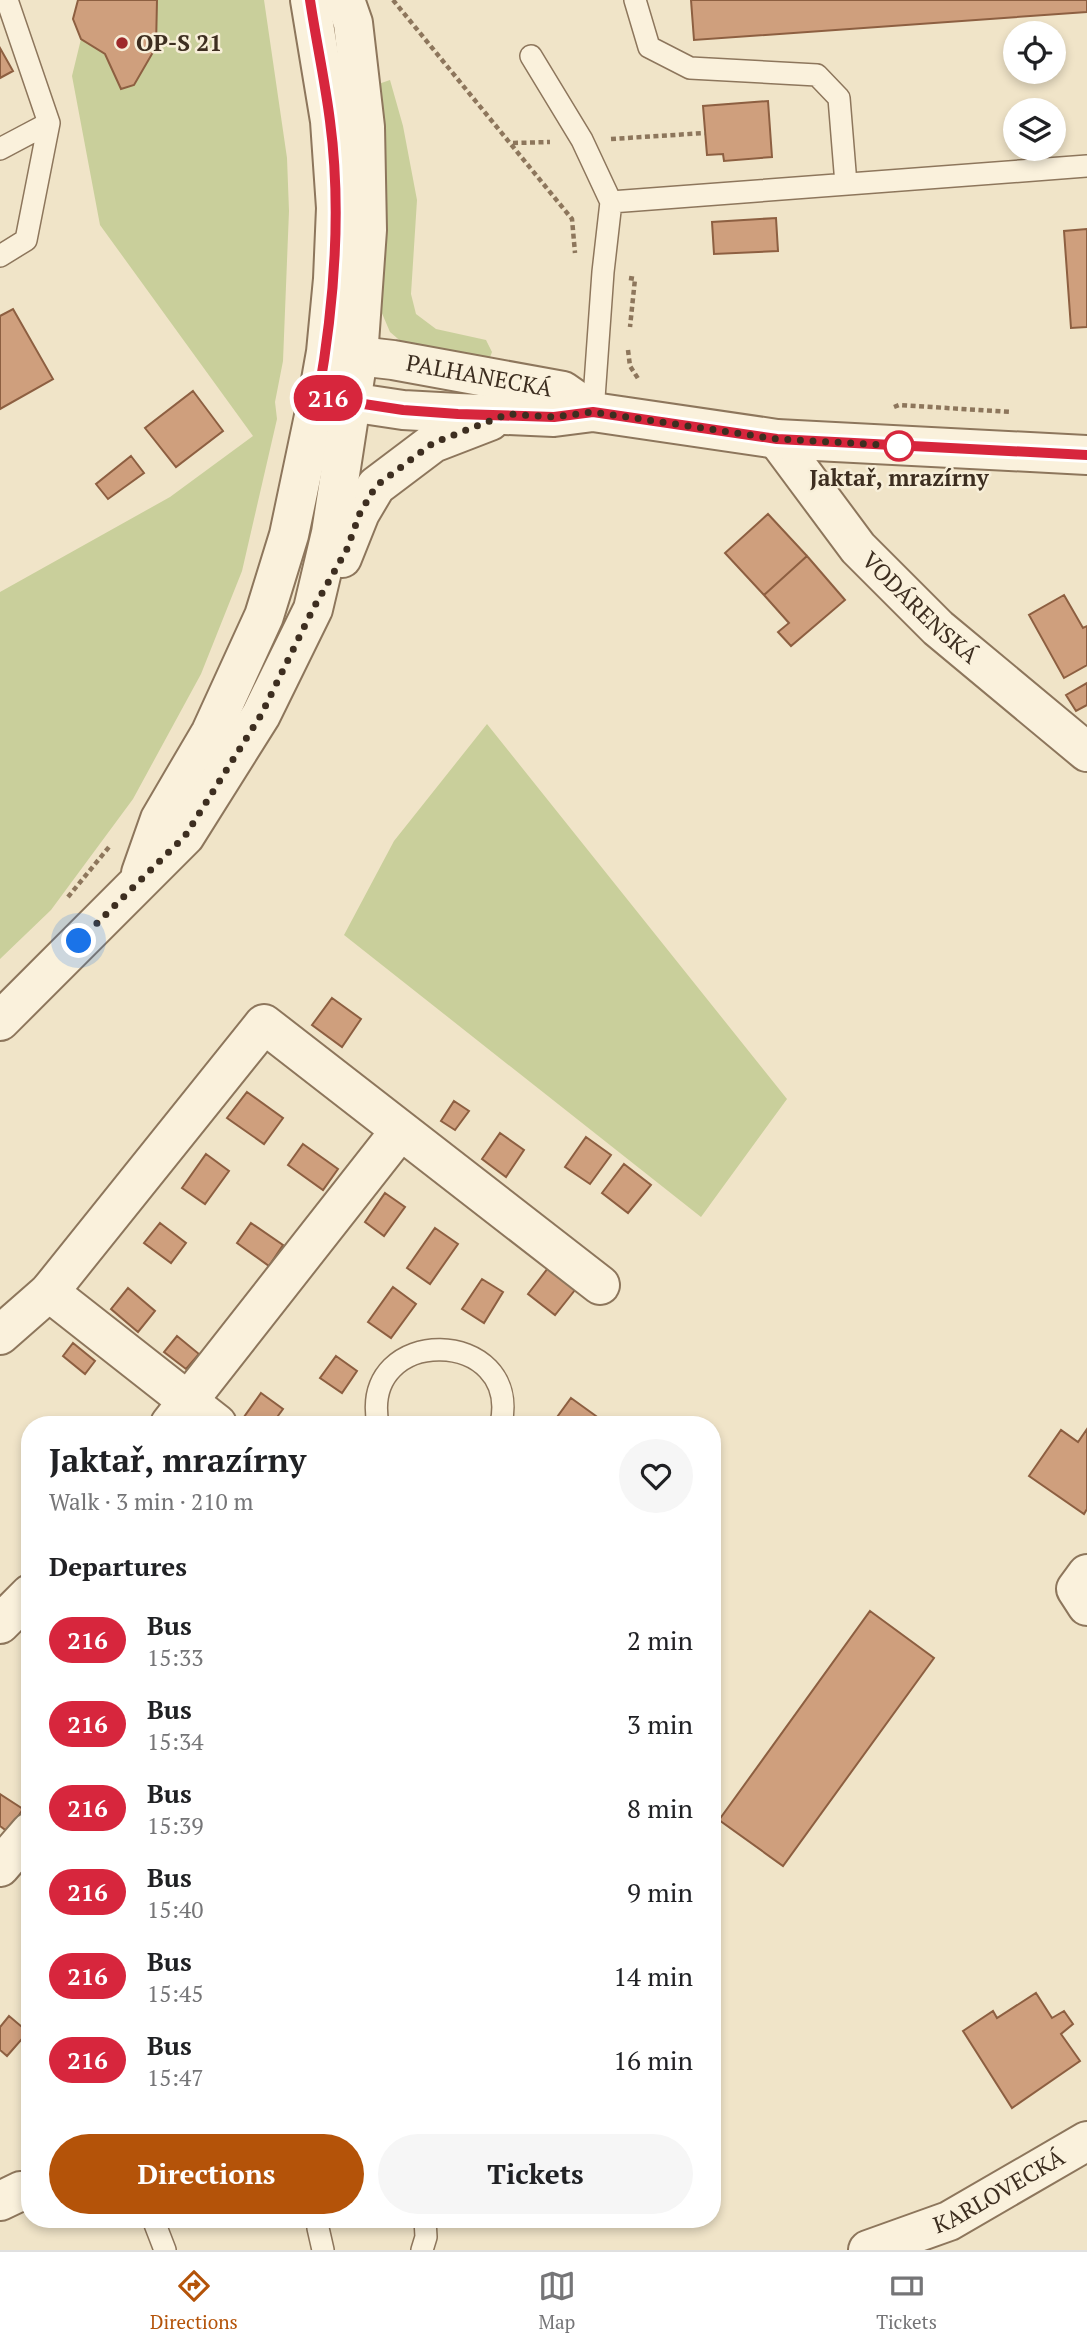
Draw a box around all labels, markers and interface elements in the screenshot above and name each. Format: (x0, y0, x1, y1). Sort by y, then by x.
map controls (1003, 21, 1066, 161)
button: locate (1003, 21, 1066, 84)
place label: OP-S 21 (136, 27, 222, 58)
marker: OP-S 21 (114, 35, 130, 51)
button: layers (1003, 98, 1066, 161)
street label: PALHANECKÁ (404, 347, 555, 404)
line badge: 216 (288, 375, 368, 421)
text: 216 (308, 382, 348, 414)
marker: Jaktař, mrazírny (884, 431, 914, 461)
place label: Jaktař, mrazírny (809, 462, 989, 493)
street label: VODÁRENSKÁ (855, 545, 985, 670)
your location (61, 923, 96, 958)
text: Jaktař, mrazírny (49, 1438, 306, 1481)
button: heart (619, 1439, 693, 1513)
text: Walk · 3 min · 210 m (49, 1486, 253, 1517)
text: Departures (49, 1549, 187, 1583)
text: Bus (147, 1608, 192, 1642)
text: 2 min (627, 1623, 693, 1657)
text: 216 (67, 1624, 108, 1656)
text: 15:33 (147, 1642, 204, 1673)
text: Bus (147, 1692, 192, 1726)
text: 3 min (627, 1707, 693, 1741)
text: 216 (67, 1708, 108, 1740)
text: 15:34 (147, 1726, 204, 1757)
text: Bus (147, 1776, 192, 1810)
text: 8 min (627, 1791, 693, 1825)
text: 216 (67, 1792, 108, 1824)
text: 15:39 (147, 1810, 204, 1841)
text: Bus (147, 1860, 192, 1894)
text: 9 min (627, 1875, 693, 1909)
text: 216 (67, 1876, 108, 1908)
text: 15:40 (147, 1894, 204, 1925)
text: Bus (147, 1944, 192, 1978)
text: 14 min (613, 1959, 693, 1993)
text: 216 (67, 1960, 108, 1992)
text: 15:45 (147, 1978, 204, 2009)
text: Bus (147, 2028, 192, 2062)
text: 16 min (613, 2043, 693, 2077)
text: 216 (67, 2044, 108, 2076)
text: 15:47 (147, 2062, 204, 2093)
button: Directions (49, 2134, 364, 2214)
button: Tickets (378, 2134, 693, 2214)
street label: KARLOVECKÁ (929, 2141, 1070, 2240)
tab: Directions (150, 2267, 238, 2334)
tab: Map (538, 2267, 576, 2334)
tab: Tickets (876, 2267, 937, 2334)

